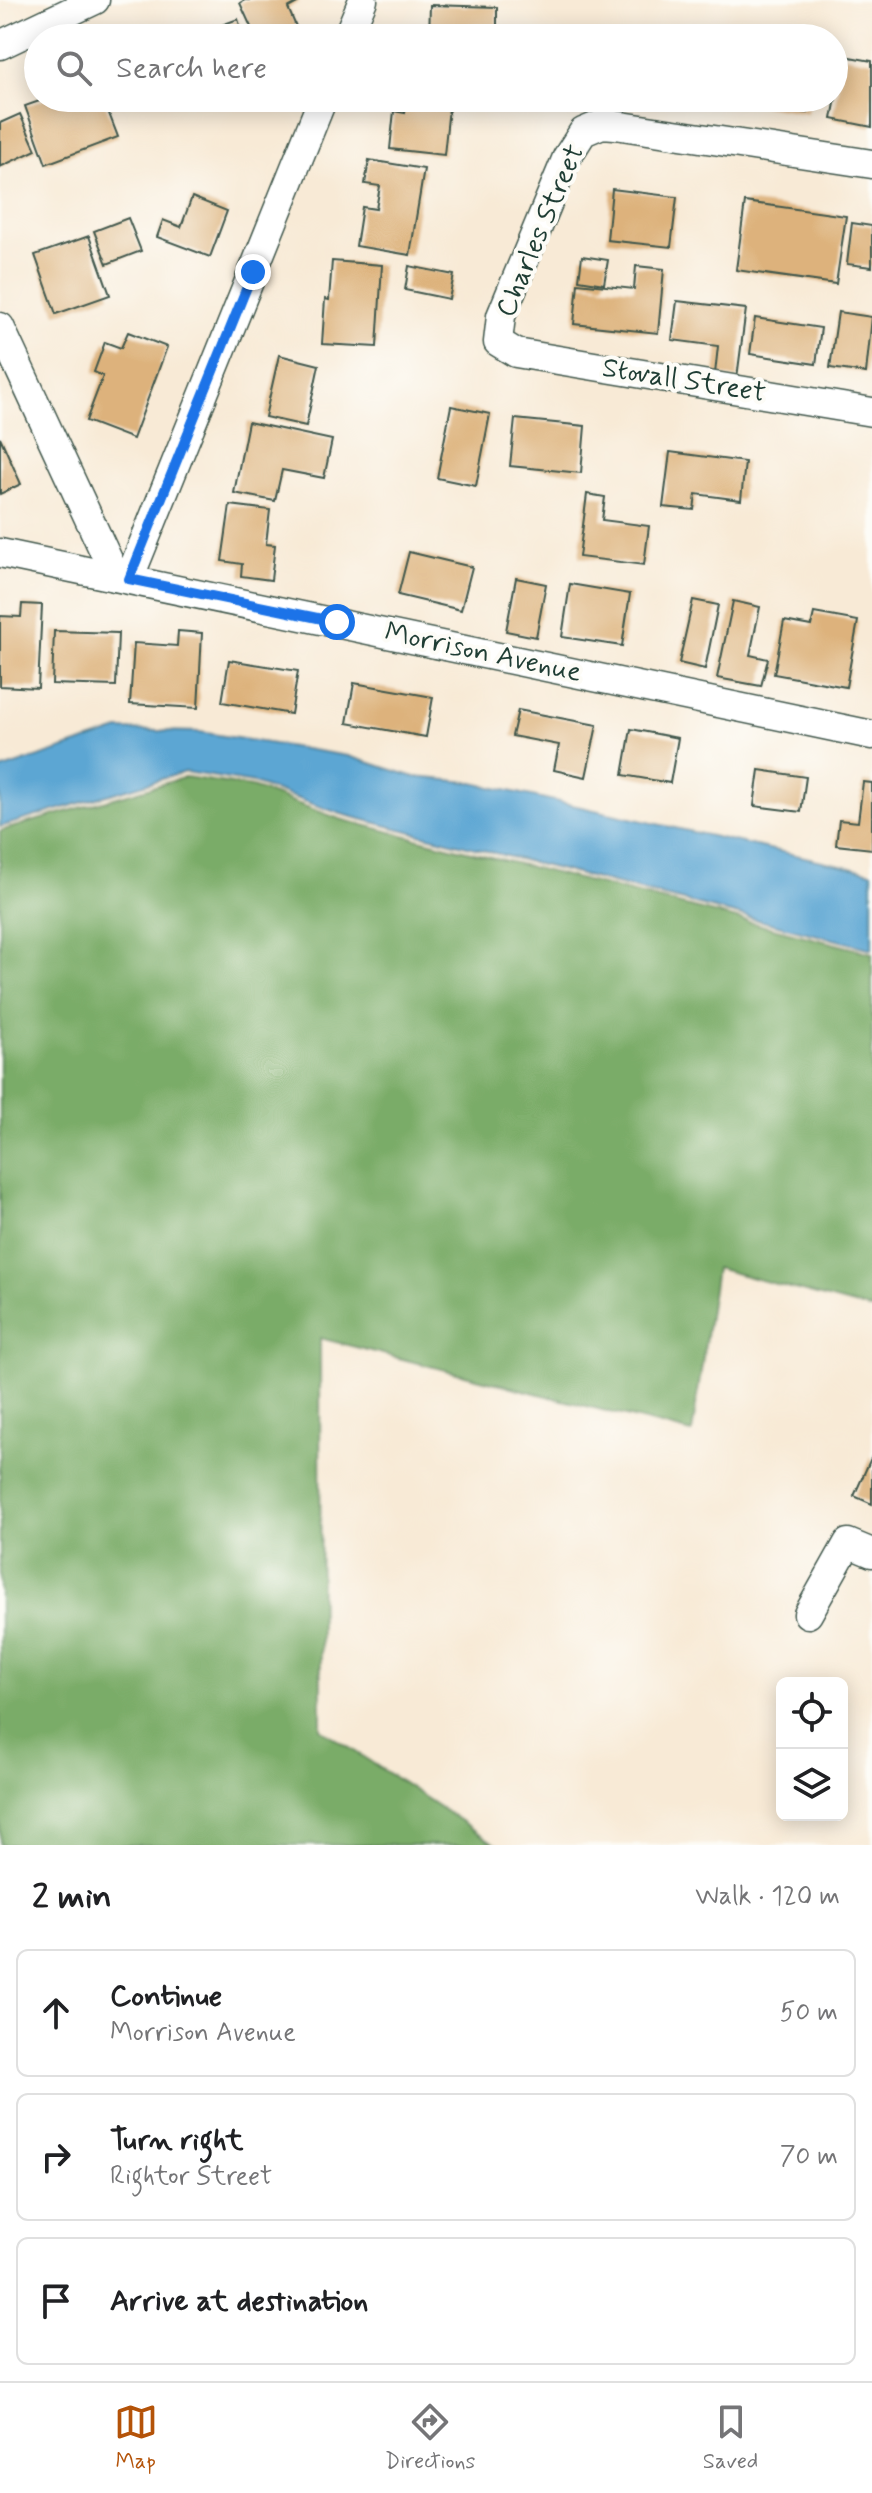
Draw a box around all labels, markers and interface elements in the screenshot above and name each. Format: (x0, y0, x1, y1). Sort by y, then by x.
search box (24, 24, 848, 112)
icon: search (52, 46, 96, 90)
text: Search here (116, 49, 267, 88)
street label: Charles Street (488, 139, 594, 323)
route end (235, 254, 271, 290)
street label: Stovall Street (600, 350, 768, 412)
route start (319, 604, 355, 640)
street label: Morrison Avenue (381, 614, 585, 692)
map controls (776, 1677, 848, 1821)
button: locate (776, 1677, 848, 1749)
button: layers (776, 1749, 848, 1821)
text: 2 min (32, 1875, 112, 1920)
text: Walk · 120 m (695, 1880, 840, 1914)
text: Continue (110, 1977, 222, 2016)
icon: ahead (34, 1991, 78, 2035)
text: 50 m (780, 1996, 838, 2030)
text: Morrison Avenue (110, 2016, 296, 2050)
text: Turn right (110, 2121, 243, 2160)
icon: right (34, 2135, 78, 2179)
text: 70 m (780, 2140, 838, 2174)
text: Rightor Street (110, 2160, 272, 2194)
icon: arrive (34, 2279, 78, 2323)
text: Arrive at destination (110, 2282, 368, 2321)
tab: Map (114, 2400, 158, 2476)
tab: Directions (385, 2400, 475, 2476)
tab: Saved (703, 2400, 758, 2476)

